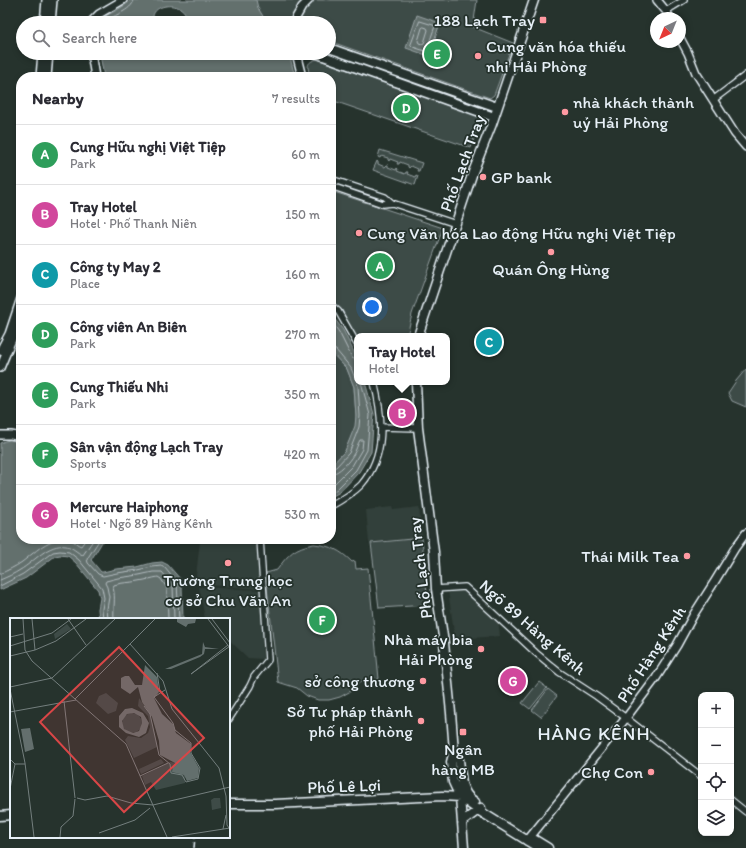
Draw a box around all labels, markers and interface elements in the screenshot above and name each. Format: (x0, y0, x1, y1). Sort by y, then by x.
place label: 188 Lạch Tray (434, 10, 535, 30)
north arrow (650, 12, 686, 48)
marker: 188 Lạch Tray (538, 15, 548, 25)
search box (16, 16, 336, 60)
icon: search (30, 27, 52, 49)
text: Search here (62, 29, 137, 47)
place label: Cung văn hóa thiếu nhi Hải Phòng (486, 36, 626, 76)
pin: E (424, 39, 450, 69)
marker: Cung văn hóa thiếu nhi Hải Phòng (473, 51, 483, 61)
text: Nearby (32, 88, 84, 108)
text: 7 results (272, 91, 320, 106)
place label: nhà khách thành uỷ Hải Phòng (573, 92, 695, 132)
pin: D (393, 93, 419, 123)
marker: nhà khách thành uỷ Hải Phòng (560, 107, 570, 117)
street label: Phố Lạch Tray (435, 112, 489, 214)
text: Cung Hữu nghị Việt Tiệp (70, 138, 226, 156)
text: A (41, 147, 49, 162)
text: 60 m (291, 147, 320, 162)
text: Park (70, 156, 96, 171)
place label: GP bank (491, 167, 552, 187)
marker: GP bank (478, 172, 488, 182)
text: Tray Hotel (70, 198, 137, 216)
text: B (41, 207, 49, 222)
text: 150 m (285, 207, 320, 222)
text: Hotel · Phố Thanh Niên (70, 216, 197, 231)
place label: Cung Văn hóa Lao động Hữu nghị Việt Tiệp (367, 223, 676, 243)
marker: Cung Văn hóa Lao động Hữu nghị Việt Tiệp (354, 228, 364, 238)
marker: Quán Ông Hùng (546, 247, 556, 257)
pin: A (367, 251, 393, 281)
text: Công ty May 2 (70, 258, 161, 276)
place label: Quán Ông Hùng (492, 259, 610, 279)
text: C (41, 267, 49, 282)
text: 160 m (285, 267, 320, 282)
text: Place (70, 276, 100, 291)
your location (362, 297, 382, 317)
text: Công viên An Biên (70, 318, 187, 336)
text: D (41, 327, 49, 342)
text: 270 m (285, 327, 320, 342)
pin: C (476, 327, 502, 357)
popup (354, 333, 450, 385)
text: Park (70, 336, 96, 351)
text: Tray Hotel (369, 343, 435, 361)
text: Hotel (369, 361, 399, 376)
text: Cung Thiếu Nhi (70, 378, 168, 396)
text: E (41, 387, 49, 402)
text: 350 m (284, 387, 320, 402)
text: Park (70, 396, 96, 411)
pin: B (389, 398, 415, 428)
text: Sân vận động Lạch Tray (70, 438, 223, 456)
text: F (42, 447, 48, 462)
text: 420 m (283, 447, 320, 462)
text: Sports (70, 456, 106, 471)
text: Mercure Haiphong (70, 498, 188, 516)
text: G (41, 507, 49, 522)
text: 530 m (284, 507, 320, 522)
text: Hotel · Ngõ 89 Hàng Kênh (70, 516, 213, 531)
street label: Phố Lạch Tray (404, 516, 436, 620)
place label: Thái Milk Tea (581, 546, 679, 566)
marker: Thái Milk Tea (682, 551, 692, 561)
marker: Trường Trung học cơ sở Chu Văn An (223, 558, 233, 568)
place label: Trường Trung học cơ sở Chu Văn An (163, 570, 293, 610)
street label: Ngõ 89 Hàng Kênh (476, 575, 591, 679)
street label: Phố Hàng Kênh (612, 601, 690, 706)
pin: F (309, 605, 335, 635)
inset map (10, 618, 230, 838)
place label: Nhà máy bia Hải Phòng (384, 629, 473, 669)
marker: Nhà máy bia Hải Phòng (476, 644, 486, 654)
pin: G (500, 666, 526, 696)
place label: sở công thương (305, 671, 415, 691)
marker: sở công thương (418, 676, 428, 686)
map controls (698, 692, 734, 836)
button: + (698, 692, 734, 728)
place label: Sở Tư pháp thành phố Hải Phòng (287, 701, 414, 741)
marker: Sở Tư pháp thành phố Hải Phòng (416, 716, 426, 726)
district label: HÀNG KÊNH (537, 722, 651, 745)
marker: Ngân hàng MB (458, 727, 468, 737)
button: − (698, 728, 734, 764)
place label: Ngân hàng MB (431, 739, 495, 779)
place label: Chợ Con (581, 762, 643, 782)
button: locate (698, 764, 734, 800)
marker: Chợ Con (646, 767, 656, 777)
street label: Phố Lê Lợi (307, 775, 381, 797)
button: layers (698, 800, 734, 836)

